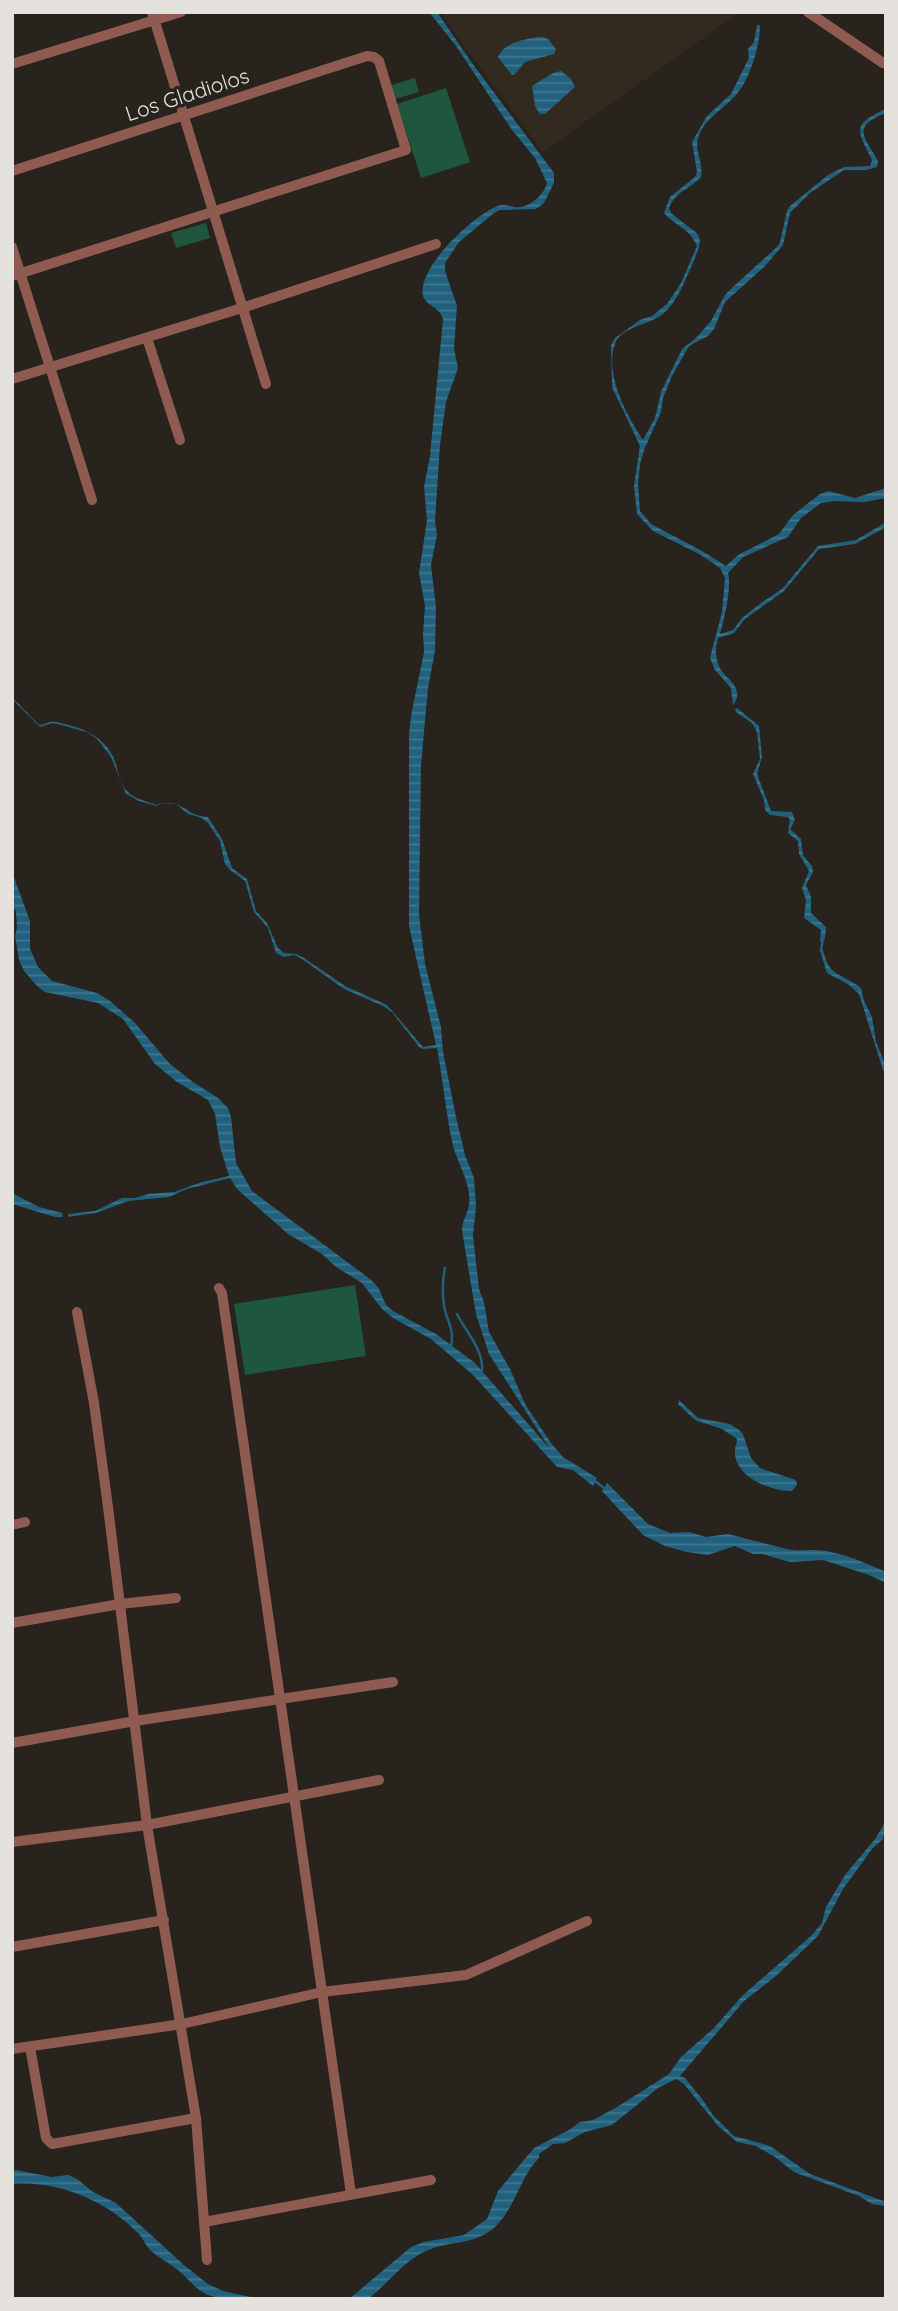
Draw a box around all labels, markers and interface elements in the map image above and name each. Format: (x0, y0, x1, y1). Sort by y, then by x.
street label: Los Gladiolos (122, 62, 252, 126)

